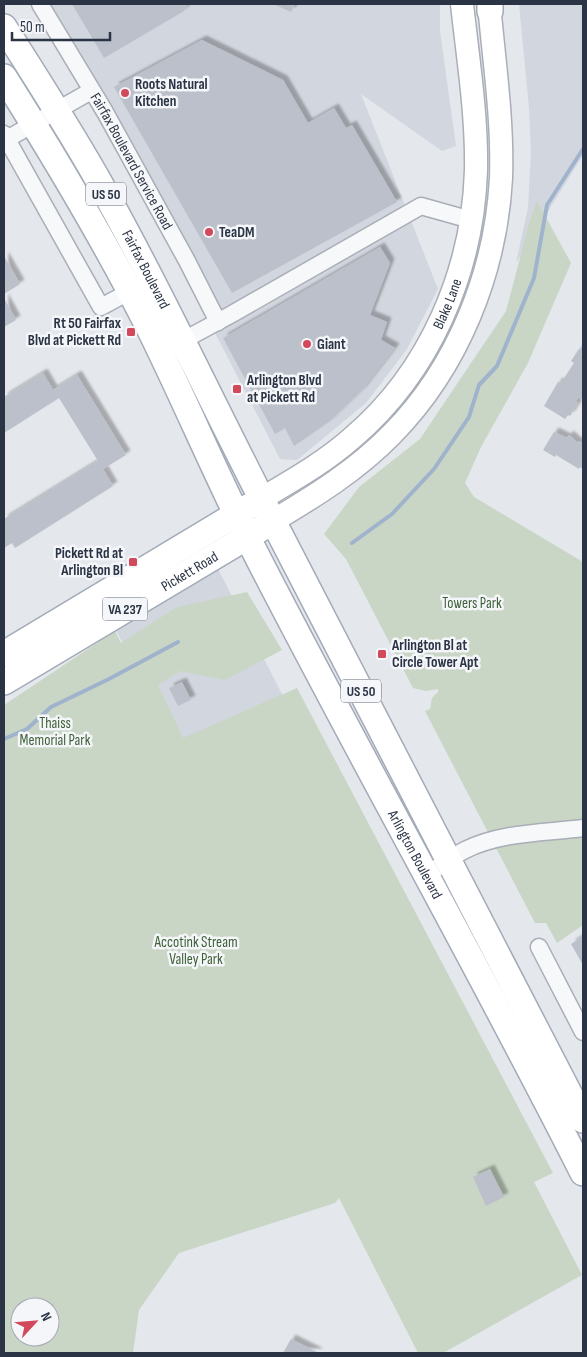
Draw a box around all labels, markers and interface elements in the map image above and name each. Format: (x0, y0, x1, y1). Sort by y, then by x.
scale bar (12, 10, 110, 42)
text: 50 m (20, 18, 45, 37)
place label: Roots Natural Kitchen (135, 75, 208, 111)
marker: Roots Natural Kitchen (119, 87, 131, 99)
street label: Fairfax Boulevard Service Road (86, 90, 177, 233)
road number: US 50 (86, 182, 126, 205)
place label: TeaDM (219, 223, 254, 242)
marker: TeaDM (203, 226, 215, 238)
street label: Fairfax Boulevard (117, 227, 174, 312)
street label: Blake Lane (429, 276, 466, 333)
place label: Rt 50 Fairfax Blvd at Pickett Rd (28, 314, 122, 350)
marker: Rt 50 Fairfax Blvd at Pickett Rd (125, 326, 137, 338)
place label: Giant (317, 335, 346, 354)
marker: Giant (301, 338, 313, 350)
place label: Arlington Blvd at Pickett Rd (246, 371, 321, 407)
marker: Arlington Blvd at Pickett Rd (231, 383, 243, 395)
place label: Pickett Rd at Arlington Bl (55, 544, 123, 580)
street label: Pickett Road (158, 547, 222, 596)
marker: Pickett Rd at Arlington Bl (127, 556, 139, 568)
park label: Towers Park (442, 594, 502, 613)
road number: VA 237 (102, 598, 148, 620)
place label: Arlington Bl at Circle Tower Apt (391, 636, 479, 672)
marker: Arlington Bl at Circle Tower Apt (376, 648, 388, 660)
road number: US 50 (341, 679, 381, 702)
park label: Thaiss Memorial Park (20, 714, 91, 750)
street label: Arlington Boulevard (383, 806, 446, 902)
park label: Accotink Stream Valley Park (153, 933, 238, 969)
north arrow (10, 1297, 60, 1347)
text: N (37, 1309, 56, 1324)

